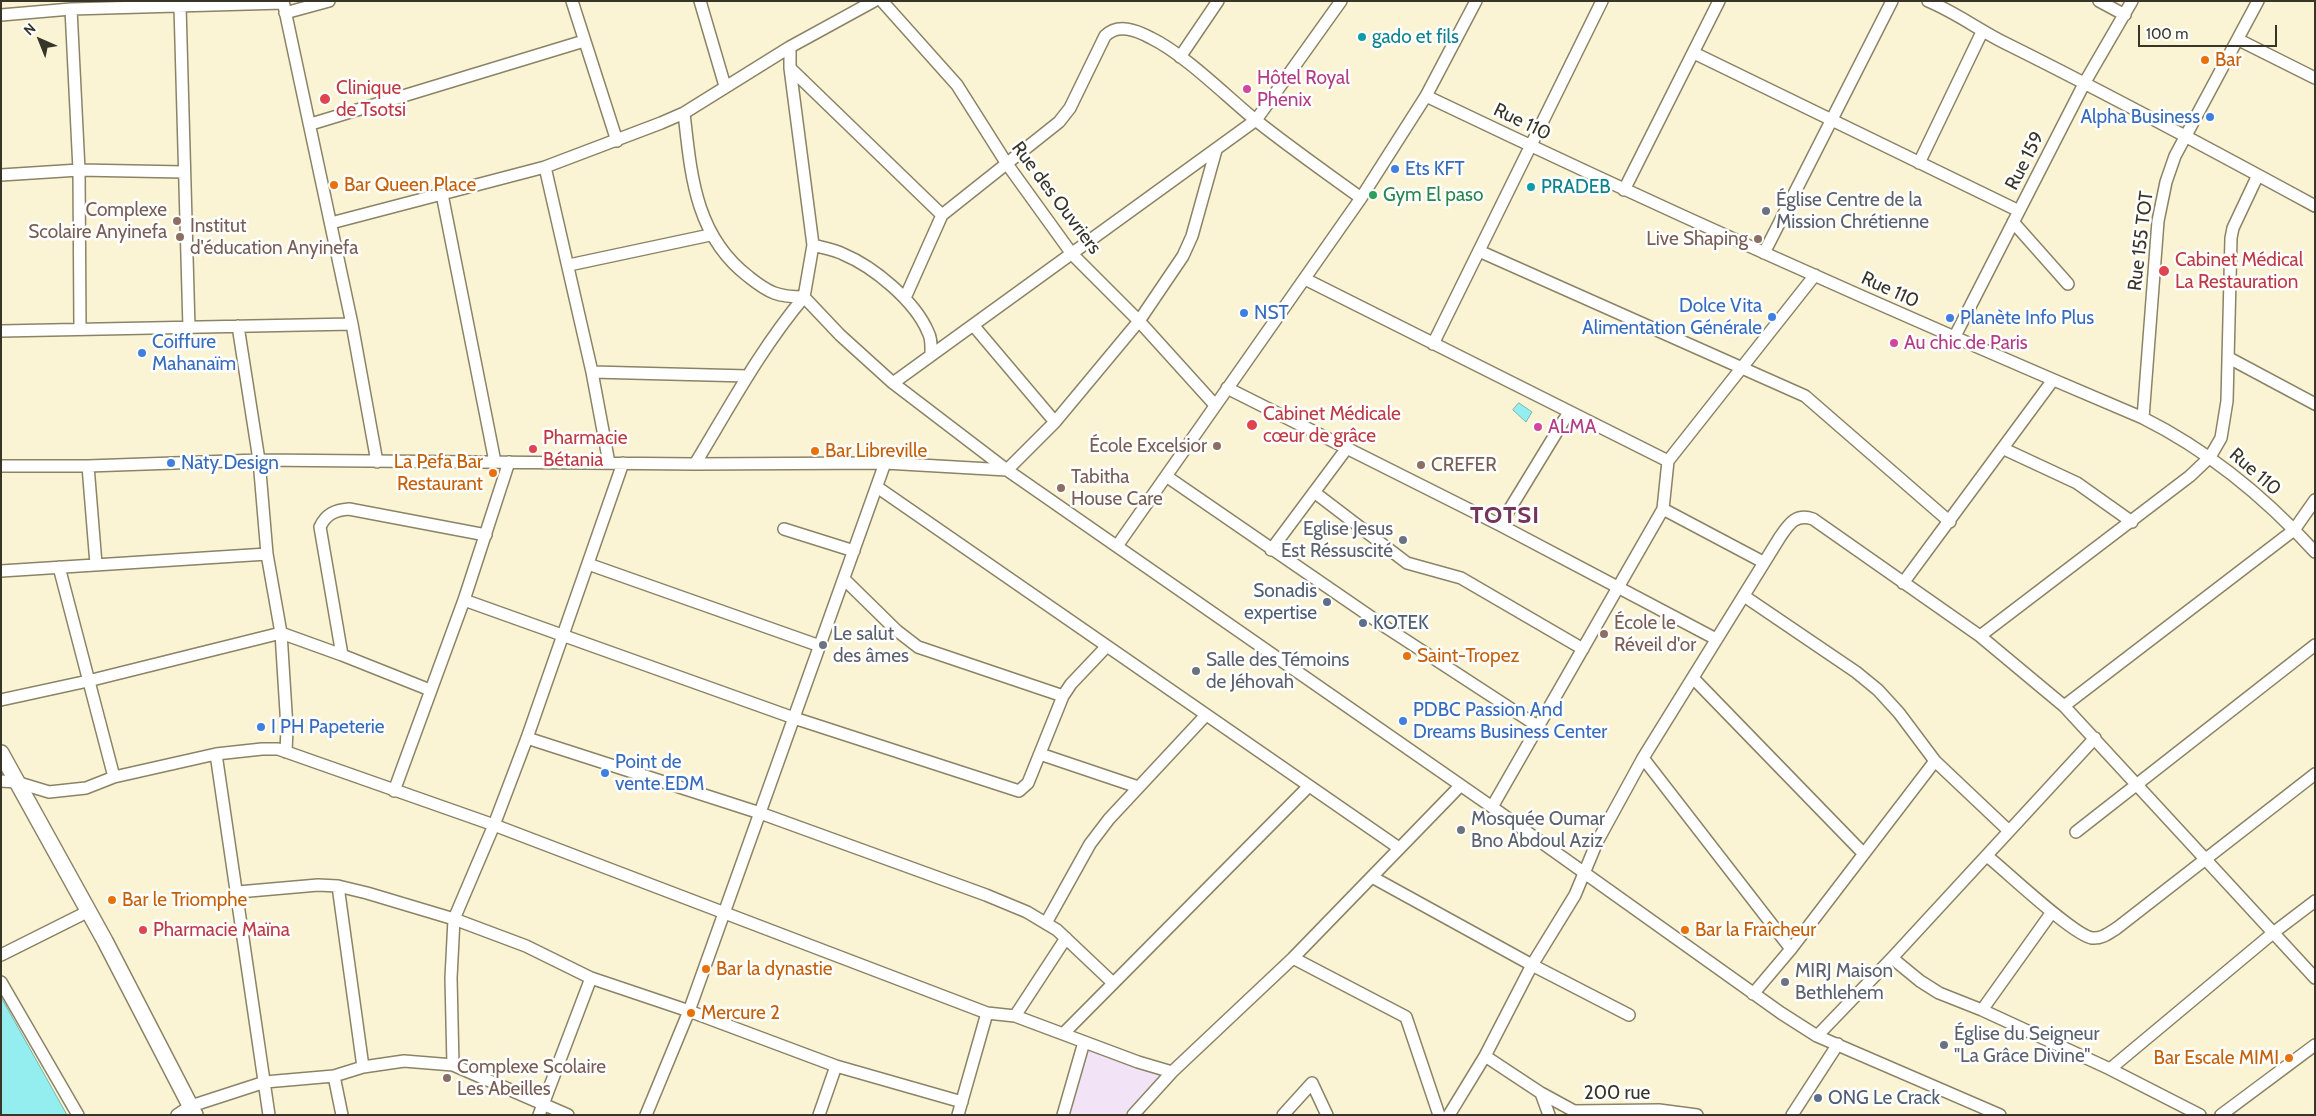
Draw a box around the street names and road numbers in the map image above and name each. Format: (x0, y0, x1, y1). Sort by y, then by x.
street label: Rue 110 (1490, 98, 1554, 146)
street label: Rue 159 (2001, 128, 2049, 194)
street label: Rue des Ouvriers (1006, 137, 1106, 259)
street label: Rue 155 TOT (2124, 190, 2158, 292)
street label: Rue 110 (1858, 267, 1922, 313)
street label: Rue 110 (2225, 443, 2285, 501)
street label: 200 rue (1584, 1082, 1650, 1104)

